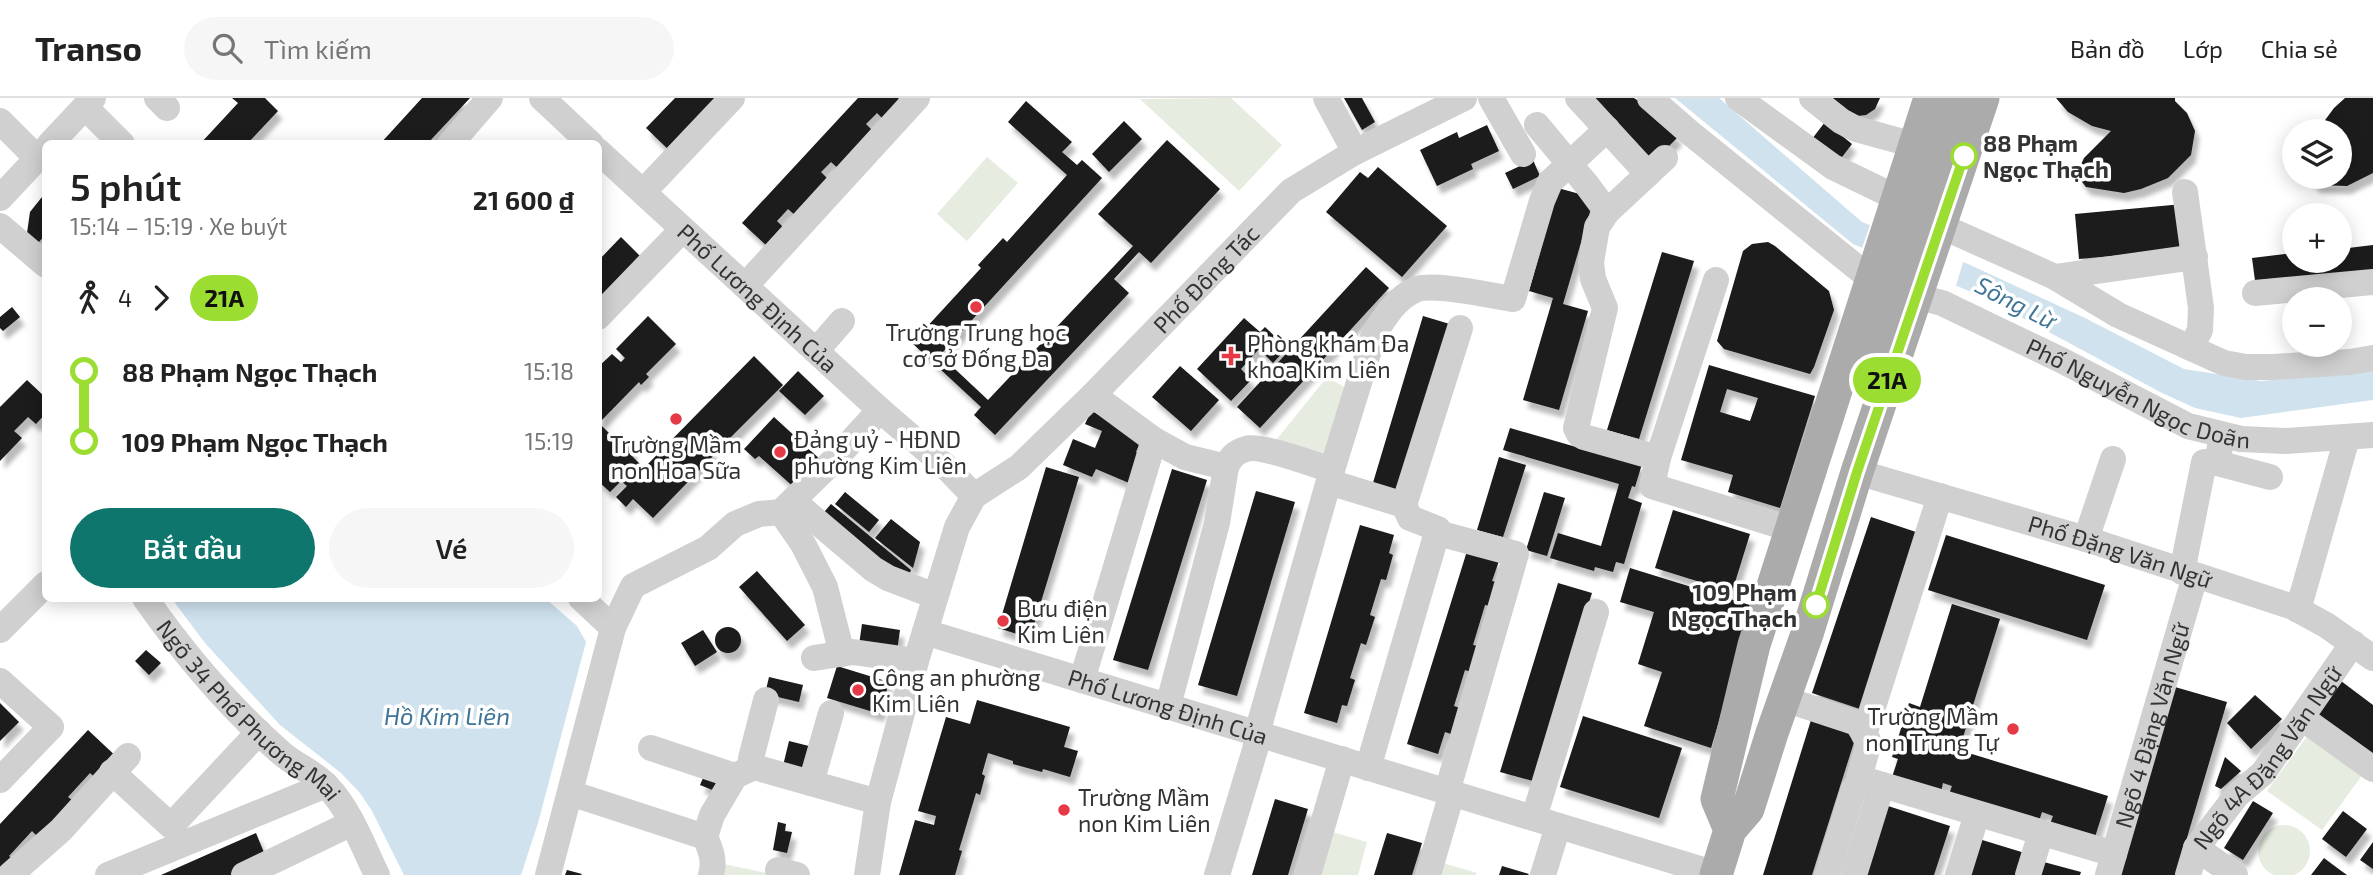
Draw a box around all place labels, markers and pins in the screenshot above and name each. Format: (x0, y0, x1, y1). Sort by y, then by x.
place label: 88 Phạm Ngọc Thạch (1983, 129, 2109, 183)
marker: 88 Phạm Ngọc Thạch (1951, 143, 1977, 169)
marker: Trường Trung học cơ sở Đống Đa (968, 299, 984, 315)
place label: Trường Trung học cơ sở Đống Đa (886, 318, 1066, 372)
place label: Phòng khám Đa khoa Kim Liên (1247, 329, 1409, 383)
marker: Phòng khám Đa khoa Kim Liên (1221, 346, 1241, 366)
marker: Trường Mầm non Hoa Sữa (668, 411, 684, 427)
place label: Đảng uỷ - HĐND phường Kim Liên (794, 425, 967, 479)
place label: Trường Mầm non Hoa Sữa (610, 430, 742, 484)
marker: Đảng uỷ - HĐND phường Kim Liên (772, 444, 788, 460)
place label: 109 Phạm Ngọc Thạch (1671, 578, 1797, 632)
marker: 109 Phạm Ngọc Thạch (1803, 592, 1829, 618)
place label: Bưu điện Kim Liên (1017, 594, 1108, 648)
marker: Bưu điện Kim Liên (995, 613, 1011, 629)
place label: Công an phường Kim Liên (872, 663, 1041, 717)
marker: Công an phường Kim Liên (850, 682, 866, 698)
place label: Trường Mầm non Trung Tự (1865, 702, 2000, 756)
marker: Trường Mầm non Trung Tự (2005, 721, 2021, 737)
place label: Trường Mầm non Kim Liên (1078, 783, 1211, 837)
marker: Trường Mầm non Kim Liên (1056, 802, 1072, 818)

